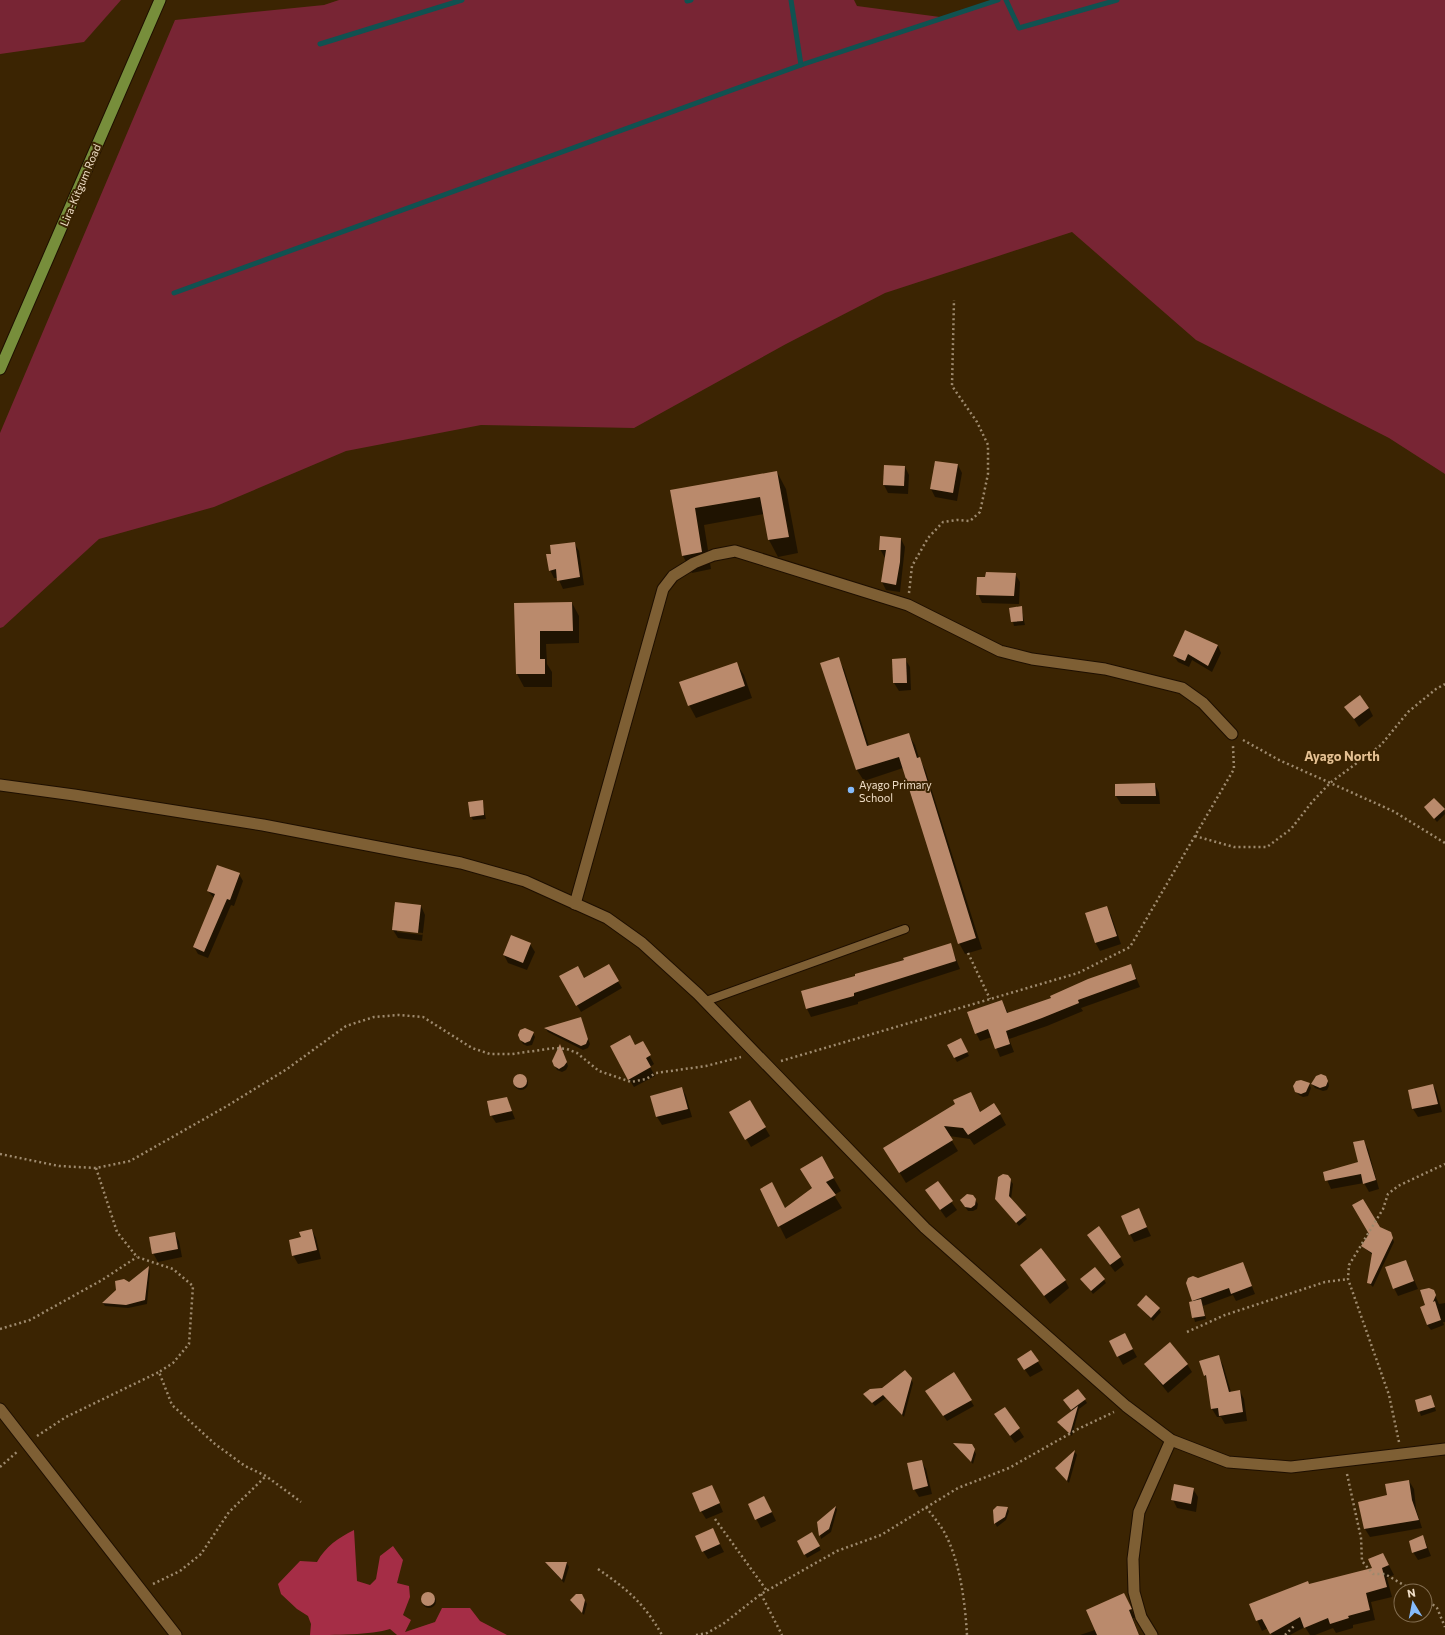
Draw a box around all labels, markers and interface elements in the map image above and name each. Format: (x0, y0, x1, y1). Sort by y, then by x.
street label: Lira-Kitgum Road (57, 142, 103, 228)
district label: Ayago North (1304, 748, 1380, 764)
place label: Ayago Primary School (859, 778, 932, 804)
marker: Ayago Primary School (846, 785, 856, 795)
north arrow (1393, 1583, 1433, 1623)
text: N (1406, 1586, 1416, 1600)

